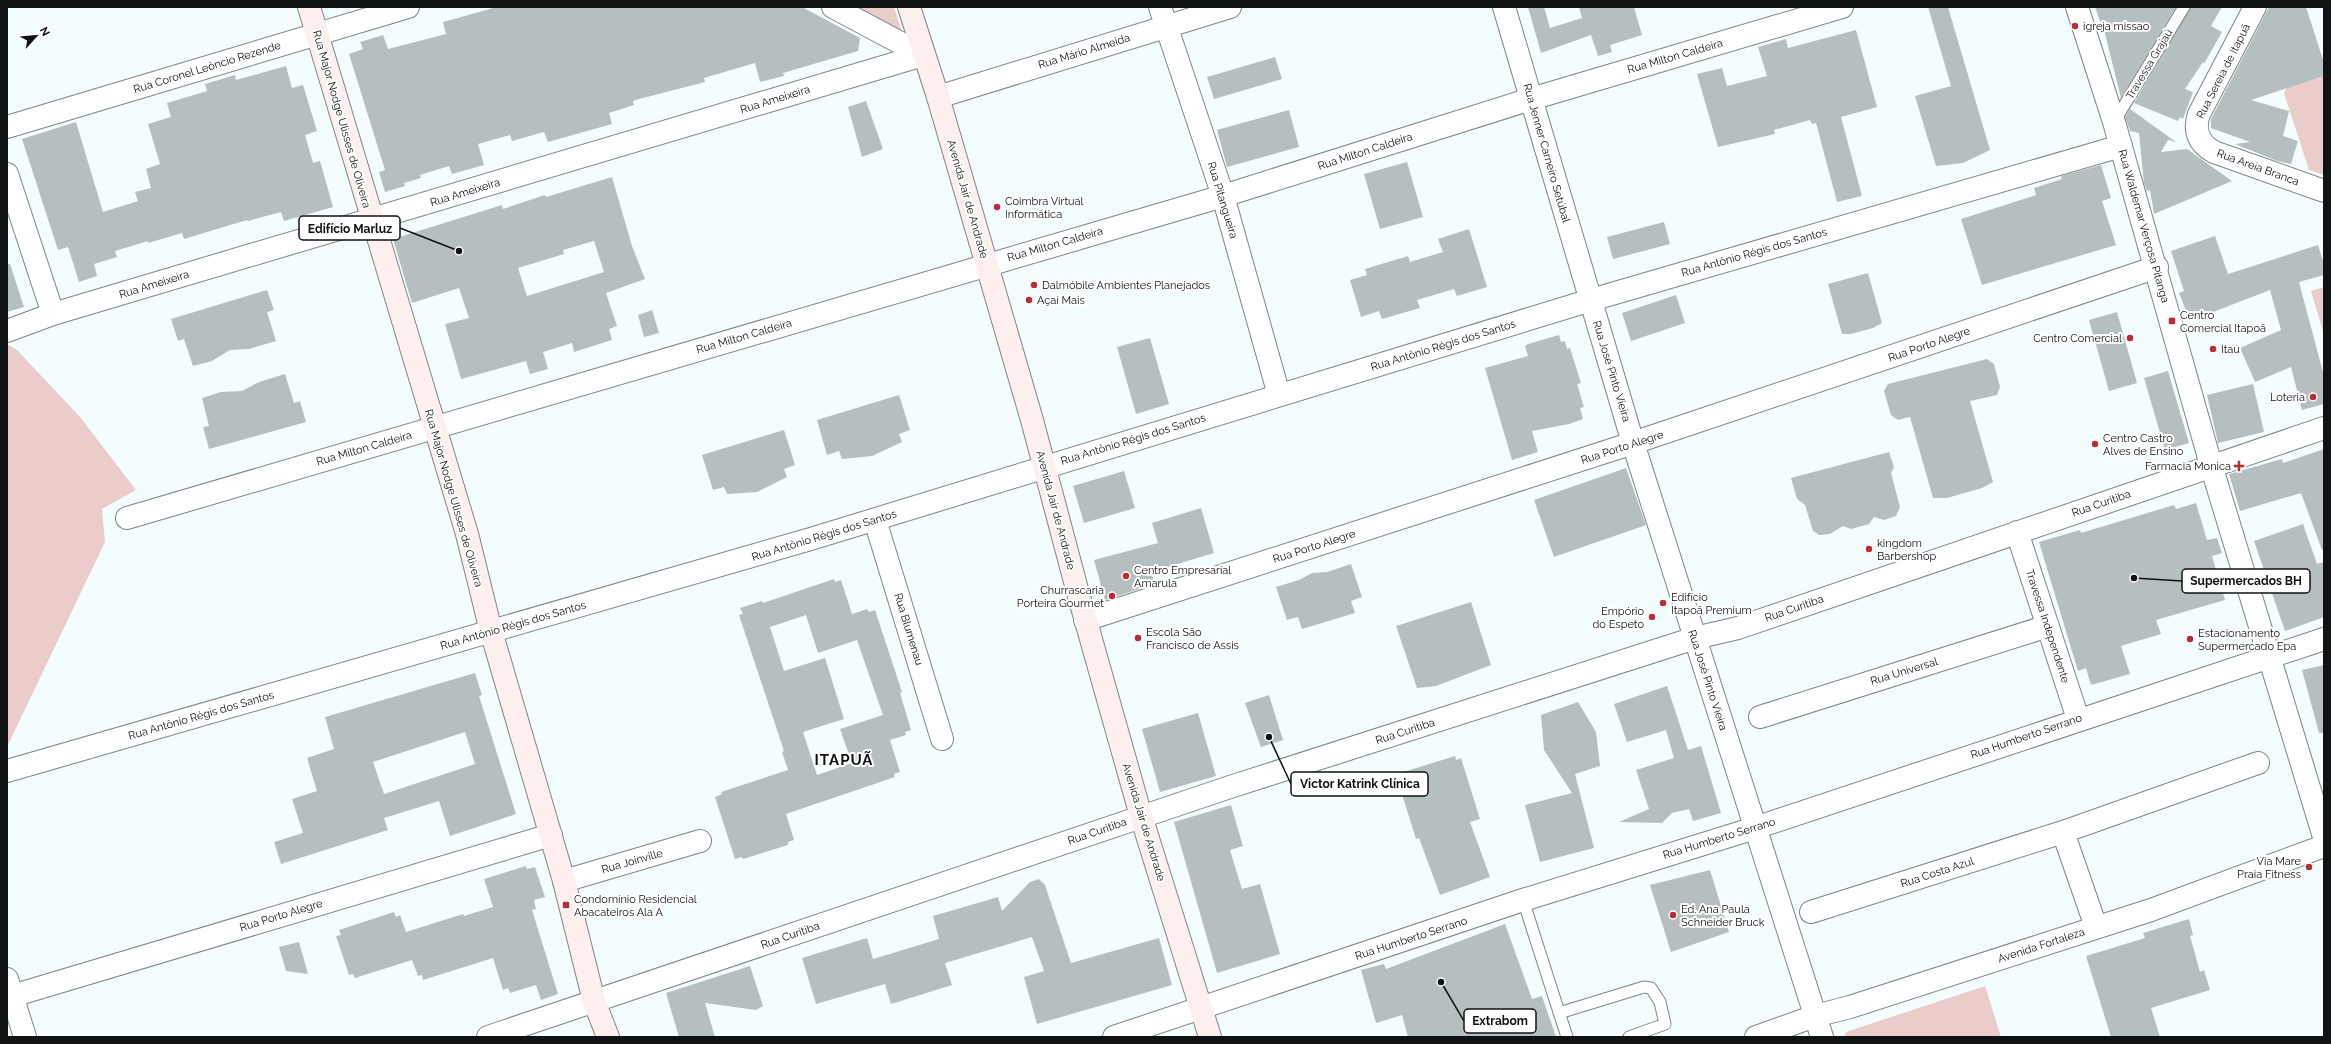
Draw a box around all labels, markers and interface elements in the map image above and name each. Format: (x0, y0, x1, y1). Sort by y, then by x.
north arrow (16, 16, 56, 56)
place label: igreja missao (2083, 20, 2150, 33)
marker: igreja missao (2070, 21, 2080, 31)
street label: Rua Sereia de Itapuã (2194, 22, 2253, 121)
text: N (37, 25, 52, 38)
street label: Travessa Grajaú (2123, 27, 2176, 102)
street label: Rua Major Nodge Ulisses de Oliveira (310, 29, 373, 209)
street label: Rua Mário Almeida (1037, 31, 1132, 72)
street label: Rua Milton Caldeira (1626, 37, 1724, 76)
street label: Rua Coronel Leôncio Rezende (132, 39, 283, 96)
street label: Rua Jenner Carneiro Setúbal (1520, 82, 1573, 224)
street label: Rua Ameixeira (739, 83, 812, 116)
street label: Rua Milton Caldeira (1316, 130, 1414, 173)
street label: Avenida Jair de Andrade (944, 138, 991, 261)
street label: Rua Areia Branca (2215, 147, 2301, 188)
street label: Rua Waldemar Verçosa Pitanga (2115, 148, 2172, 304)
street label: Rua Pitangueira (1205, 160, 1240, 240)
street label: Rua Ameixeira (429, 176, 502, 209)
place label: Coimbra Virtual Informática (1005, 195, 1084, 221)
marker: Coimbra Virtual Informática (992, 202, 1002, 212)
callout: Edifício Marluz (299, 216, 400, 240)
text: Edifício Marluz (308, 222, 392, 236)
street label: Rua Milton Caldeira (1006, 225, 1104, 264)
street label: Rua Antônio Régis dos Santos (1680, 225, 1828, 280)
street label: Rua Ameixeira (118, 268, 191, 301)
place label: Dalmóbile Ambientes Planejados (1042, 279, 1210, 292)
marker: Dalmóbile Ambientes Planejados (1029, 280, 1039, 290)
place label: Açaí Mais (1037, 294, 1085, 307)
marker: Açaí Mais (1024, 295, 1034, 305)
place label: Centro Comercial Itapoã (2180, 309, 2266, 335)
marker: Centro Comercial Itapoã (2167, 316, 2177, 326)
street label: Rua Milton Caldeira (695, 317, 793, 356)
street label: Rua Antônio Régis dos Santos (1369, 317, 1517, 374)
street label: Rua José Pinto Vieira (1590, 319, 1633, 423)
street label: Rua Porto Alegre (1886, 324, 1972, 365)
place label: Centro Comercial (2033, 332, 2122, 345)
marker: Centro Comercial (2125, 333, 2135, 343)
place label: Itaú (2221, 343, 2240, 356)
marker: Itaú (2208, 344, 2218, 354)
place label: Loteria (2270, 391, 2305, 404)
marker: Loteria (2308, 392, 2318, 402)
street label: Rua Major Nodge Ulisses de Oliveira (422, 408, 485, 588)
street label: Rua Antônio Régis dos Santos (1059, 411, 1207, 468)
street label: Rua Porto Alegre (1579, 428, 1666, 467)
street label: Rua Milton Caldeira (315, 429, 413, 468)
place label: Centro Castro Alves de Ensino (2103, 432, 2184, 458)
marker: Centro Castro Alves de Ensino (2090, 439, 2100, 449)
street label: Avenida Jair de Andrade (1033, 449, 1078, 572)
place label: Farmacia Monica (2145, 460, 2231, 473)
marker: Farmacia Monica (2234, 461, 2244, 471)
street label: Rua Curitiba (2070, 487, 2132, 520)
street label: Rua Antônio Régis dos Santos (750, 507, 898, 564)
street label: Rua Porto Alegre (1271, 527, 1358, 566)
place label: kingdom Barbershop (1877, 537, 1937, 563)
marker: kingdom Barbershop (1864, 544, 1874, 554)
place label: Centro Empresarial Amarula (1134, 564, 1231, 590)
street label: Travessa Independente (2023, 568, 2072, 685)
callout: Supermercados BH (2182, 569, 2310, 593)
marker: Centro Empresarial Amarula (1121, 571, 1131, 581)
text: Supermercados BH (2190, 574, 2302, 588)
place label: Churrascaria Porteira Gourmet (1017, 584, 1104, 610)
street label: Rua Blumenau (891, 591, 926, 667)
marker: Churrascaria Porteira Gourmet (1107, 591, 1117, 601)
place label: Edifício Itapoã Premium (1671, 591, 1752, 617)
street label: Rua Curitiba (1763, 592, 1825, 625)
street label: Rua Antônio Régis dos Santos (439, 598, 587, 653)
marker: Edifício Itapoã Premium (1658, 598, 1668, 608)
place label: Empório do Espeto (1592, 605, 1644, 631)
marker: Empório do Espeto (1647, 612, 1657, 622)
place label: Escola São Francisco de Assis (1146, 626, 1239, 652)
place label: Estacionamento Supermercado Epa (2198, 627, 2296, 653)
street label: Rua José Pinto Vieira (1685, 628, 1730, 732)
marker: Escola São Francisco de Assis (1133, 633, 1143, 643)
marker: Estacionamento Supermercado Epa (2185, 634, 2195, 644)
street label: Rua Universal (1869, 655, 1939, 688)
street label: Rua Antônio Régis dos Santos (127, 688, 275, 743)
street label: Rua Humberto Serrano (1969, 711, 2084, 762)
street label: Rua Curitiba (1374, 716, 1436, 747)
district label: ITAPUÃ (815, 751, 873, 769)
street label: Avenida Jair de Andrade (1119, 761, 1168, 883)
callout: Victor Katrink Clínica (1291, 772, 1428, 796)
text: Victor Katrink Clínica (1300, 777, 1420, 791)
street label: Rua Curitiba (1066, 815, 1128, 848)
street label: Rua Humberto Serrano (1661, 815, 1777, 862)
street label: Rua Joinville (600, 846, 665, 876)
street label: Rua Costa Azul (1899, 854, 1975, 890)
place label: Via Mare Praia Fitness (2237, 855, 2302, 881)
marker: Via Mare Praia Fitness (2304, 862, 2314, 872)
place label: Condomínio Residencial Abacateiros Ala A (574, 893, 697, 919)
street label: Rua Porto Alegre (238, 897, 325, 934)
marker: Condomínio Residencial Abacateiros Ala A (561, 900, 571, 910)
place label: Ed. Ana Paula Schneider Bruck (1681, 903, 1765, 929)
marker: Ed. Ana Paula Schneider Bruck (1668, 910, 1678, 920)
street label: Rua Humberto Serrano (1353, 914, 1469, 963)
street label: Rua Curitiba (759, 919, 821, 952)
street label: Avenida Fortaleza (1996, 925, 2086, 966)
callout: Extrabom (1464, 1009, 1536, 1033)
text: Extrabom (1472, 1014, 1528, 1028)

